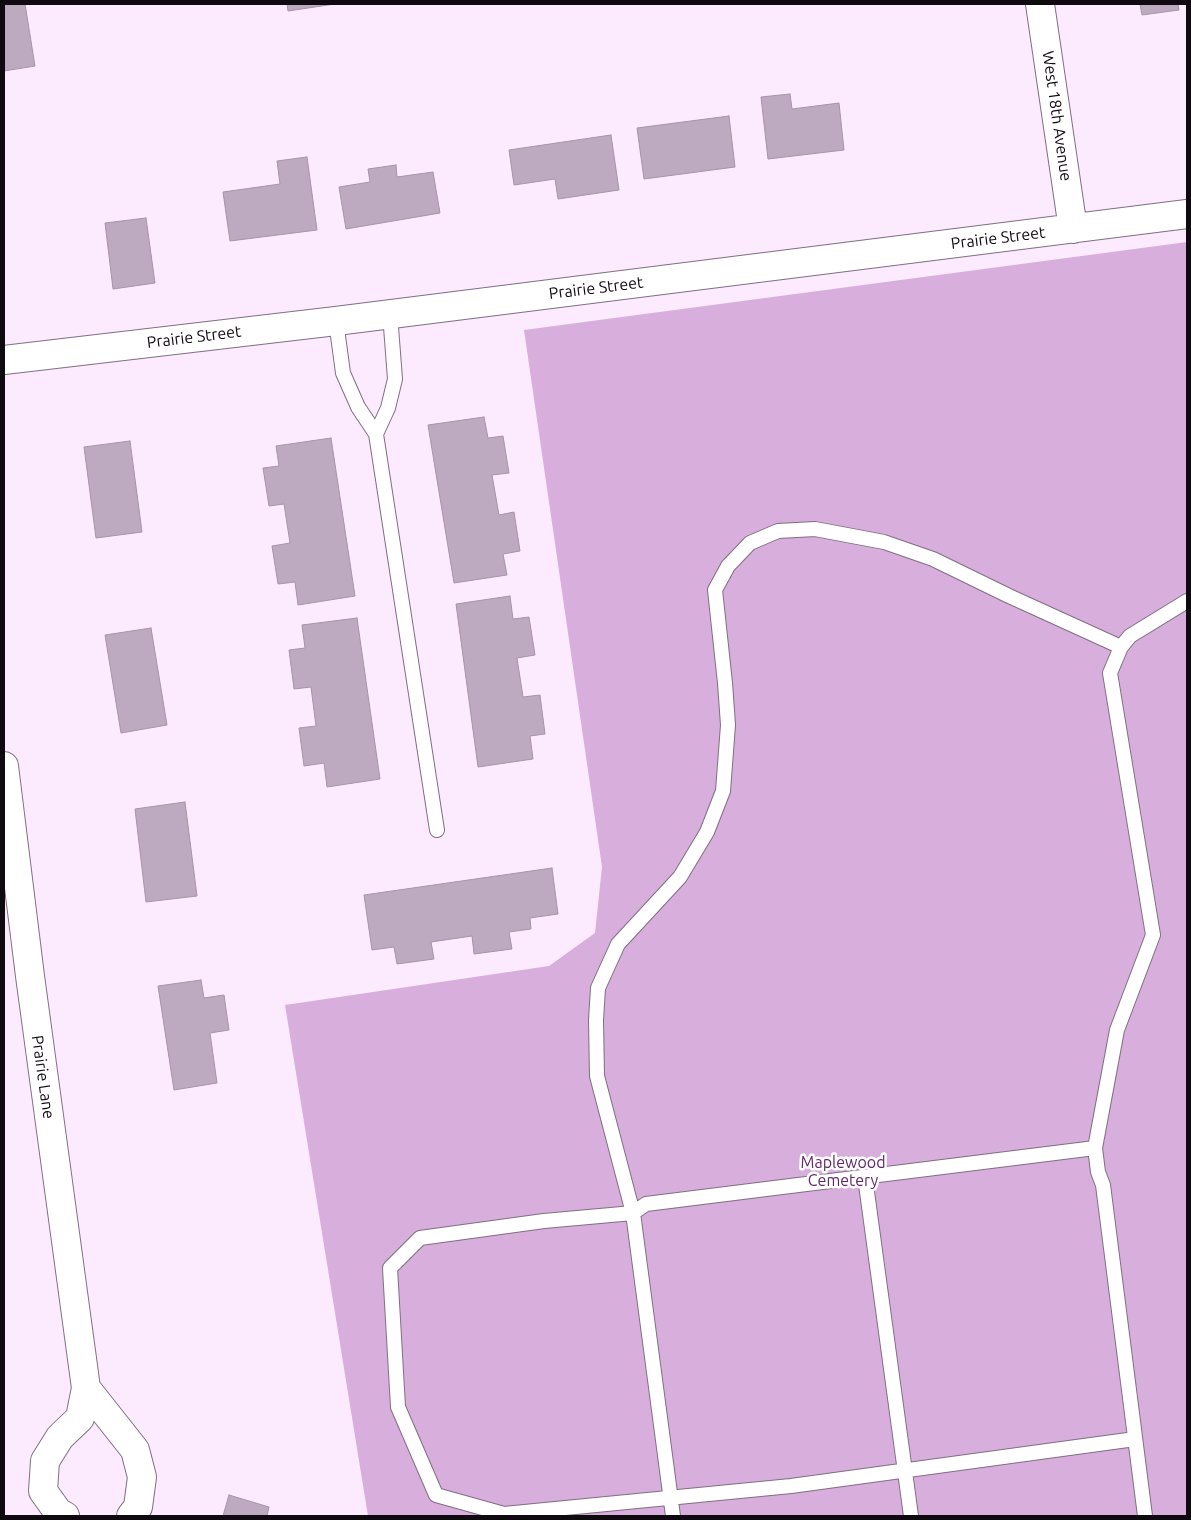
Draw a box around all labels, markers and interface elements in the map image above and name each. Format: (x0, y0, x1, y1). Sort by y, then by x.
street label: West 18th Avenue (1038, 50, 1076, 182)
street label: Prairie Street (950, 223, 1046, 253)
street label: Prairie Street (548, 273, 644, 303)
street label: Prairie Street (146, 322, 242, 352)
street label: Prairie Lane (28, 1034, 58, 1120)
park label: Maplewood Cemetery (801, 1153, 885, 1191)

